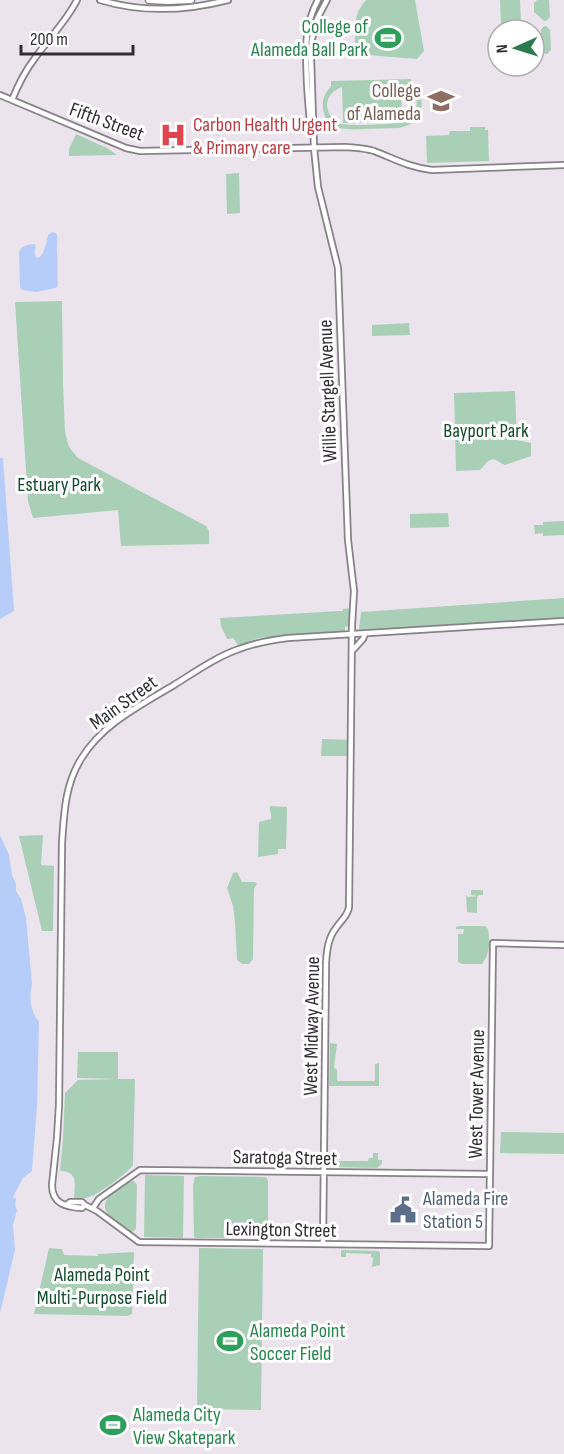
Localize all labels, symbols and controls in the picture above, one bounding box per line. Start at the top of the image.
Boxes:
place label: College of Alameda Ball Park [250,15,368,62]
scale bar [21,18,134,56]
north arrow [486,18,546,78]
sports icon: College of Alameda Ball Park [373,23,403,53]
text: 200 m [30,29,68,50]
text: N [493,44,512,53]
place label: College of Alameda [347,79,421,126]
school or university icon: College of Alameda [426,86,456,116]
street label: Fifth Street [66,97,147,146]
place label: Carbon Health Urgent & Primary care [193,113,337,160]
hospital icon: Carbon Health Urgent & Primary care [158,120,188,150]
street label: Willie Stargell Avenue [314,319,342,463]
park label: Bayport Park [443,419,529,443]
park label: Estuary Park [17,473,101,497]
street label: Main Street [85,670,162,735]
street label: West Midway Avenue [299,956,325,1096]
street label: West Tower Avenue [464,1029,490,1159]
street label: Saratoga Street [233,1145,337,1171]
place label: Alameda Fire Station 5 [422,1187,508,1234]
public building icon: Alameda Fire Station 5 [388,1195,418,1225]
street label: Lexington Street [225,1217,337,1243]
park label: Alameda Point Multi-Purpose Field [37,1263,167,1310]
place label: Alameda Point Soccer Field [249,1319,346,1366]
sports icon: Alameda Point Soccer Field [215,1326,245,1356]
place label: Alameda City View Skatepark [132,1403,236,1450]
sports icon: Alameda City View Skatepark [98,1410,128,1440]

